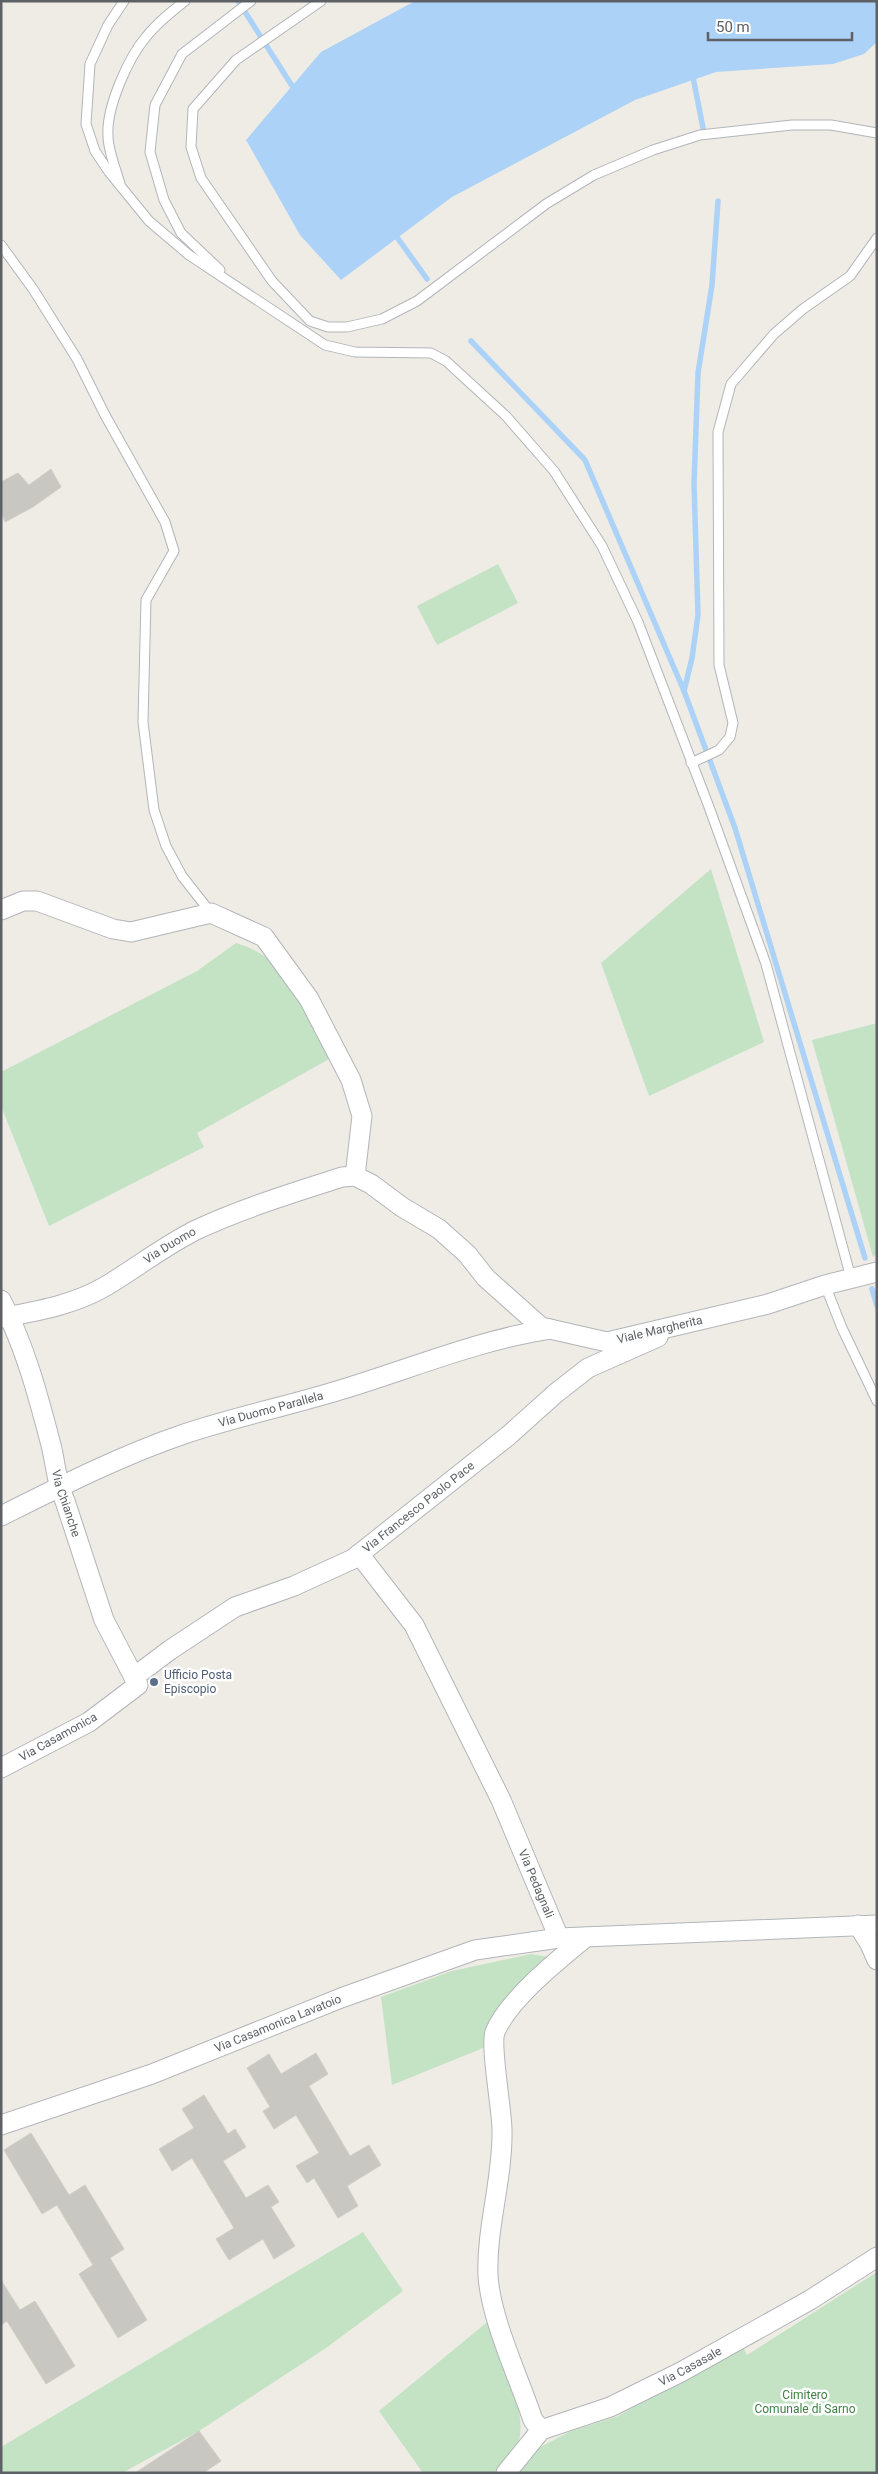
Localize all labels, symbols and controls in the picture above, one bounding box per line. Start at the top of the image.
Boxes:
scale bar [708,10,852,42]
text: 50 m [716,18,750,36]
street label: Via Duomo [141,1224,198,1267]
street label: Viale Margherita [615,1313,704,1346]
street label: Via Duomo Parallela [217,1388,325,1430]
street label: Via Francesco Paolo Pace [360,1458,477,1556]
street label: Via Chianche [49,1469,83,1539]
place label: Ufficio Posta Episcopio [164,1668,232,1696]
marker: Ufficio Posta Episcopio [148,1676,160,1688]
street label: Via Casamonica [17,1710,99,1764]
street label: Via Pedagnali [516,1847,557,1920]
street label: Via Casamonica Lavatoio [212,1992,343,2055]
street label: Via Casasale [656,2344,724,2389]
park label: Cimitero Comunale di Sarno [754,2388,856,2416]

